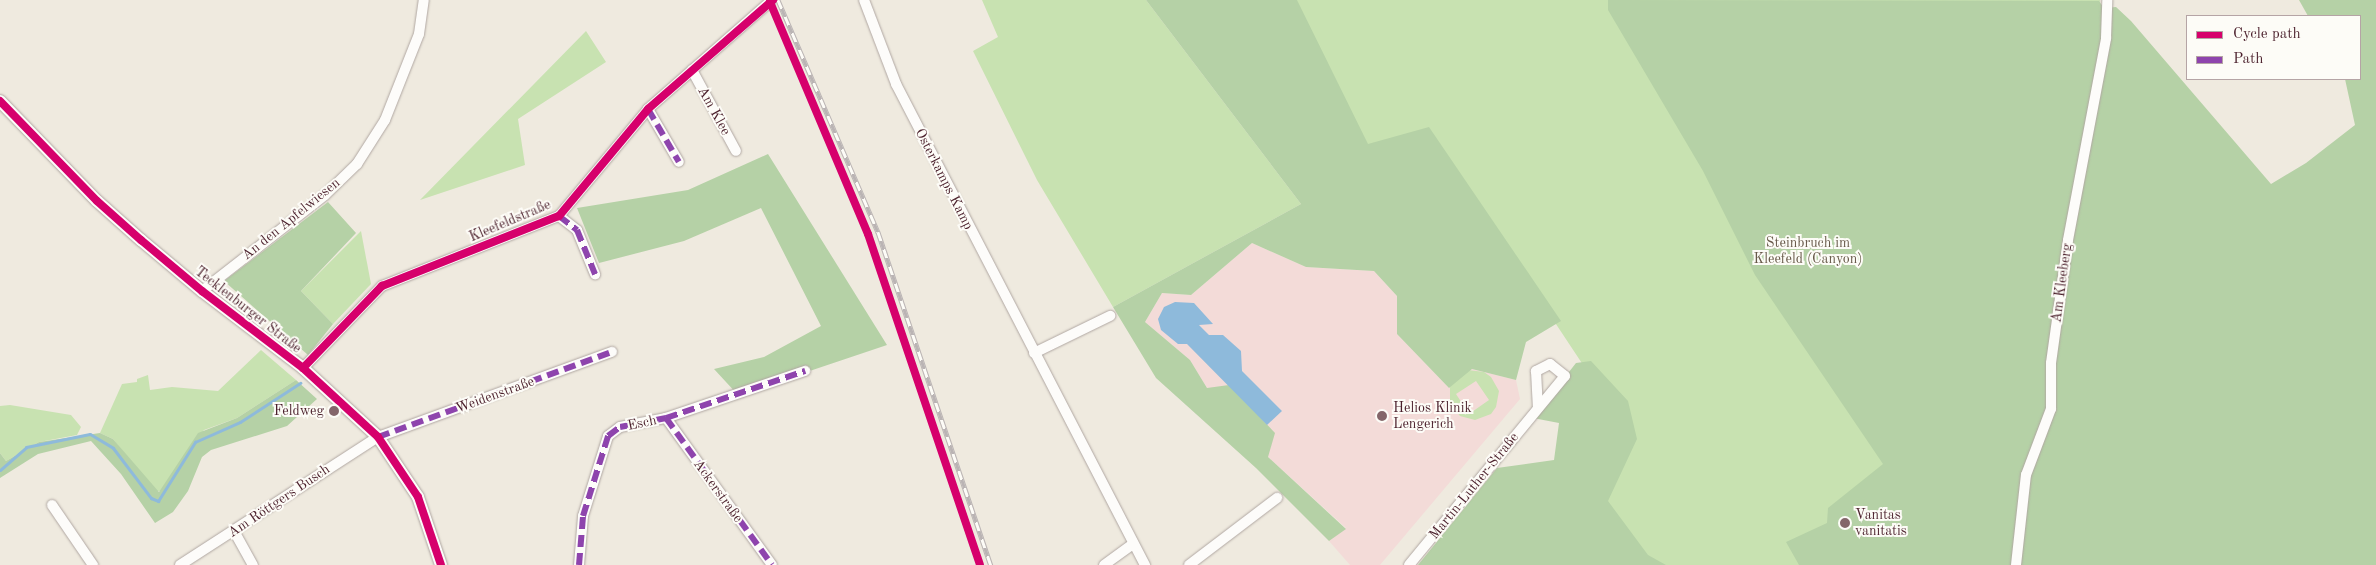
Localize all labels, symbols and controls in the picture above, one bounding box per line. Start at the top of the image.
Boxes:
legend [2186,15,2361,80]
text: Cycle path [2233,27,2301,42]
text: Path [2233,52,2263,67]
street label: Am Klee [694,84,734,138]
street label: Osterkamps Kamp [911,126,977,232]
street label: An den Apfelwiesen [239,174,343,264]
street label: Kleefeldstraße [467,196,553,246]
park label: Steinbruch im Kleefeld (Canyon) [1754,235,1862,268]
street label: Am Kleeberg [2048,242,2076,324]
street label: Tecklenburger Straße [191,263,305,357]
street label: Weidenstraße [453,373,537,417]
place label: Helios Klinik Lengerich [1393,400,1472,432]
place label: Feldweg [274,403,324,419]
marker: Feldweg [328,405,340,417]
marker: Helios Klinik Lengerich [1375,409,1389,423]
street label: Esch [626,412,658,434]
street label: Martin-Luther-Straße [1426,429,1522,543]
street label: Ackerstraße [690,456,746,526]
street label: Am Röttgers Busch [225,461,333,541]
place label: Vanitas vanitatis [1855,507,1907,540]
marker: Vanitas vanitatis [1839,517,1851,529]

